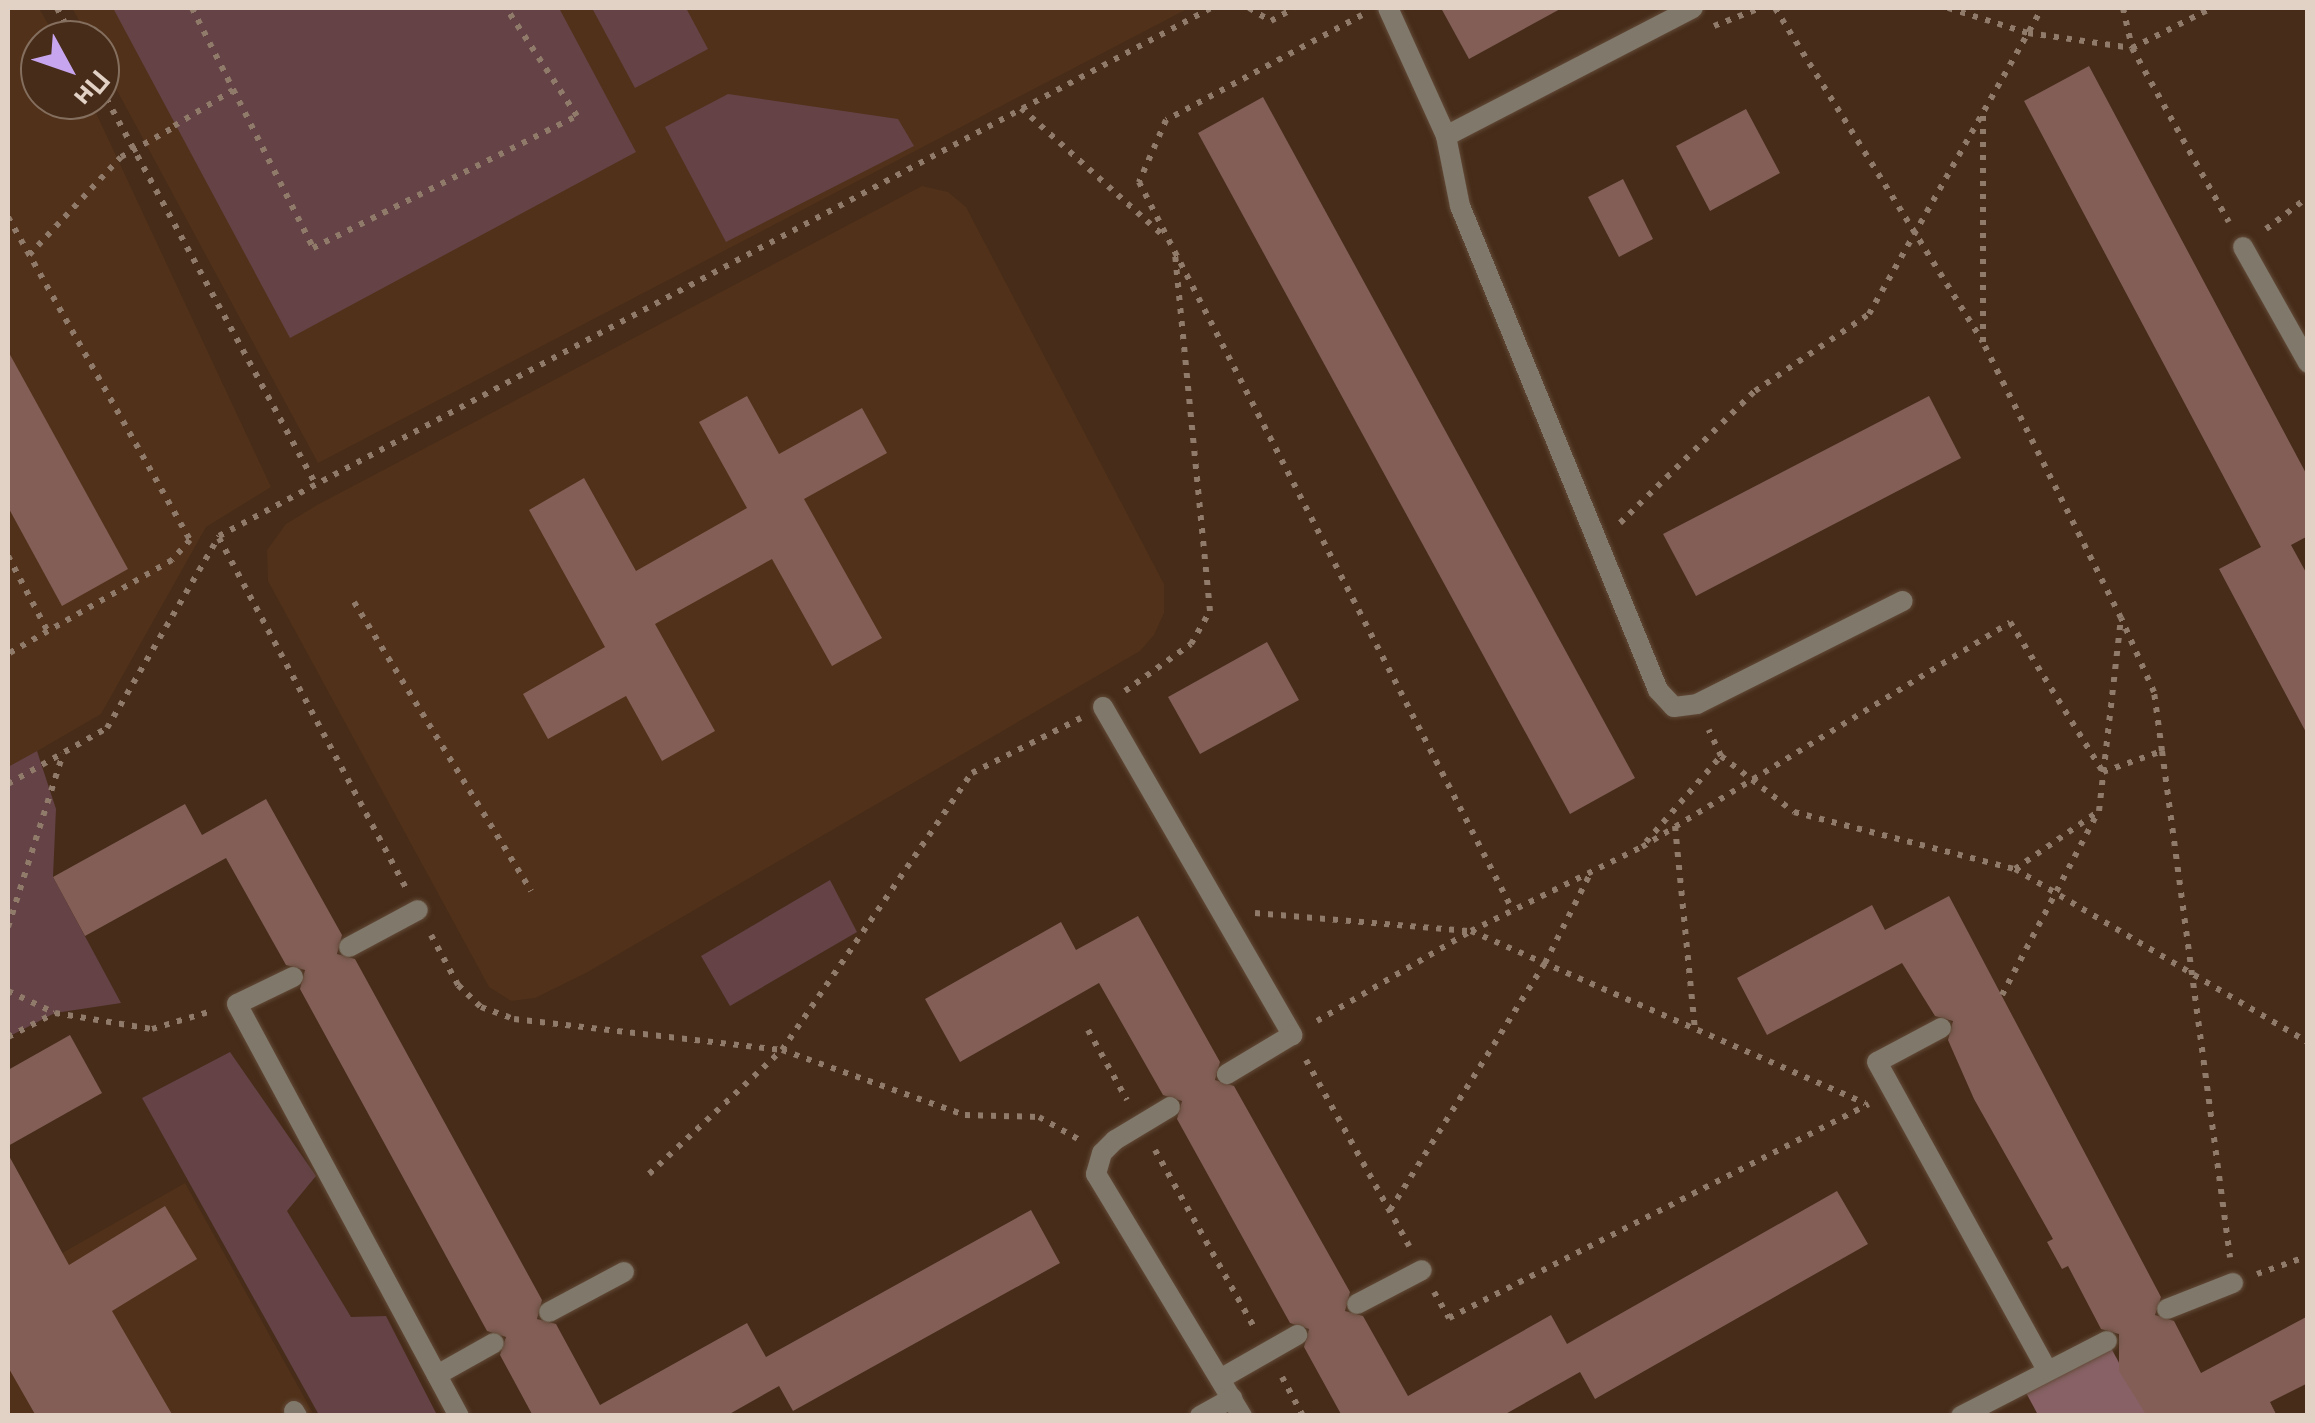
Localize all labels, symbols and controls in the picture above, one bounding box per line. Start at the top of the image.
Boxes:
north arrow [20,20,120,120]
text: Пн [67,63,116,113]

